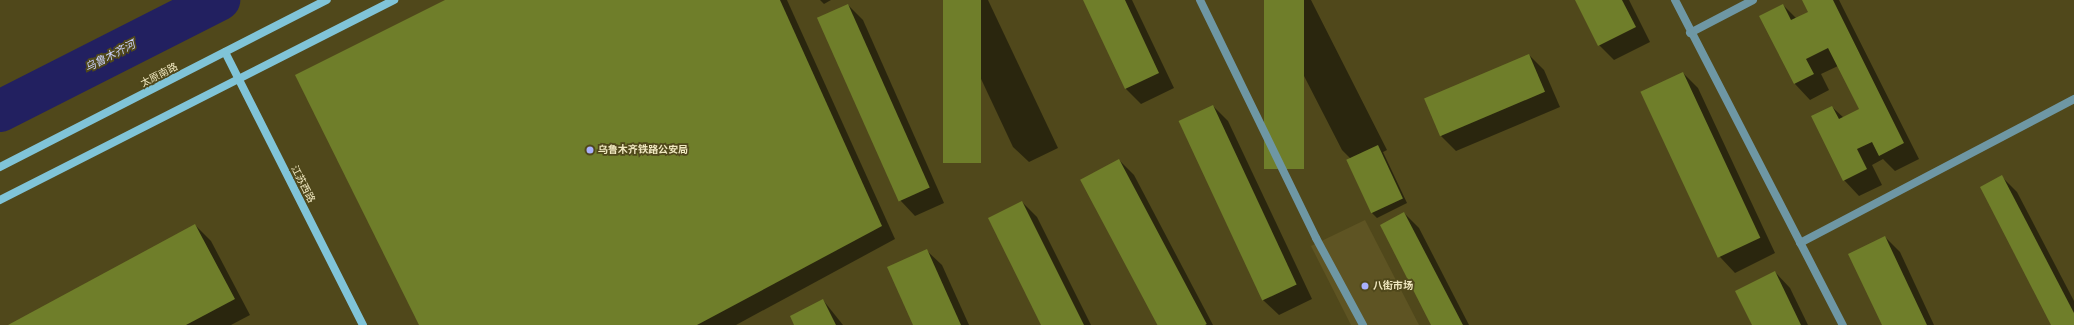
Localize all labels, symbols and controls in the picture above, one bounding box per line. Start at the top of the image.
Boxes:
water label: 乌鲁木齐河 [83,38,137,74]
street label: 太原南路 [138,61,180,89]
place label: 乌鲁木齐铁路公安局 [598,144,688,156]
marker: 乌鲁木齐铁路公安局 [585,145,595,155]
street label: 江苏西路 [289,163,317,205]
place label: 八街市场 [1373,280,1413,292]
marker: 八街市场 [1360,281,1370,291]

